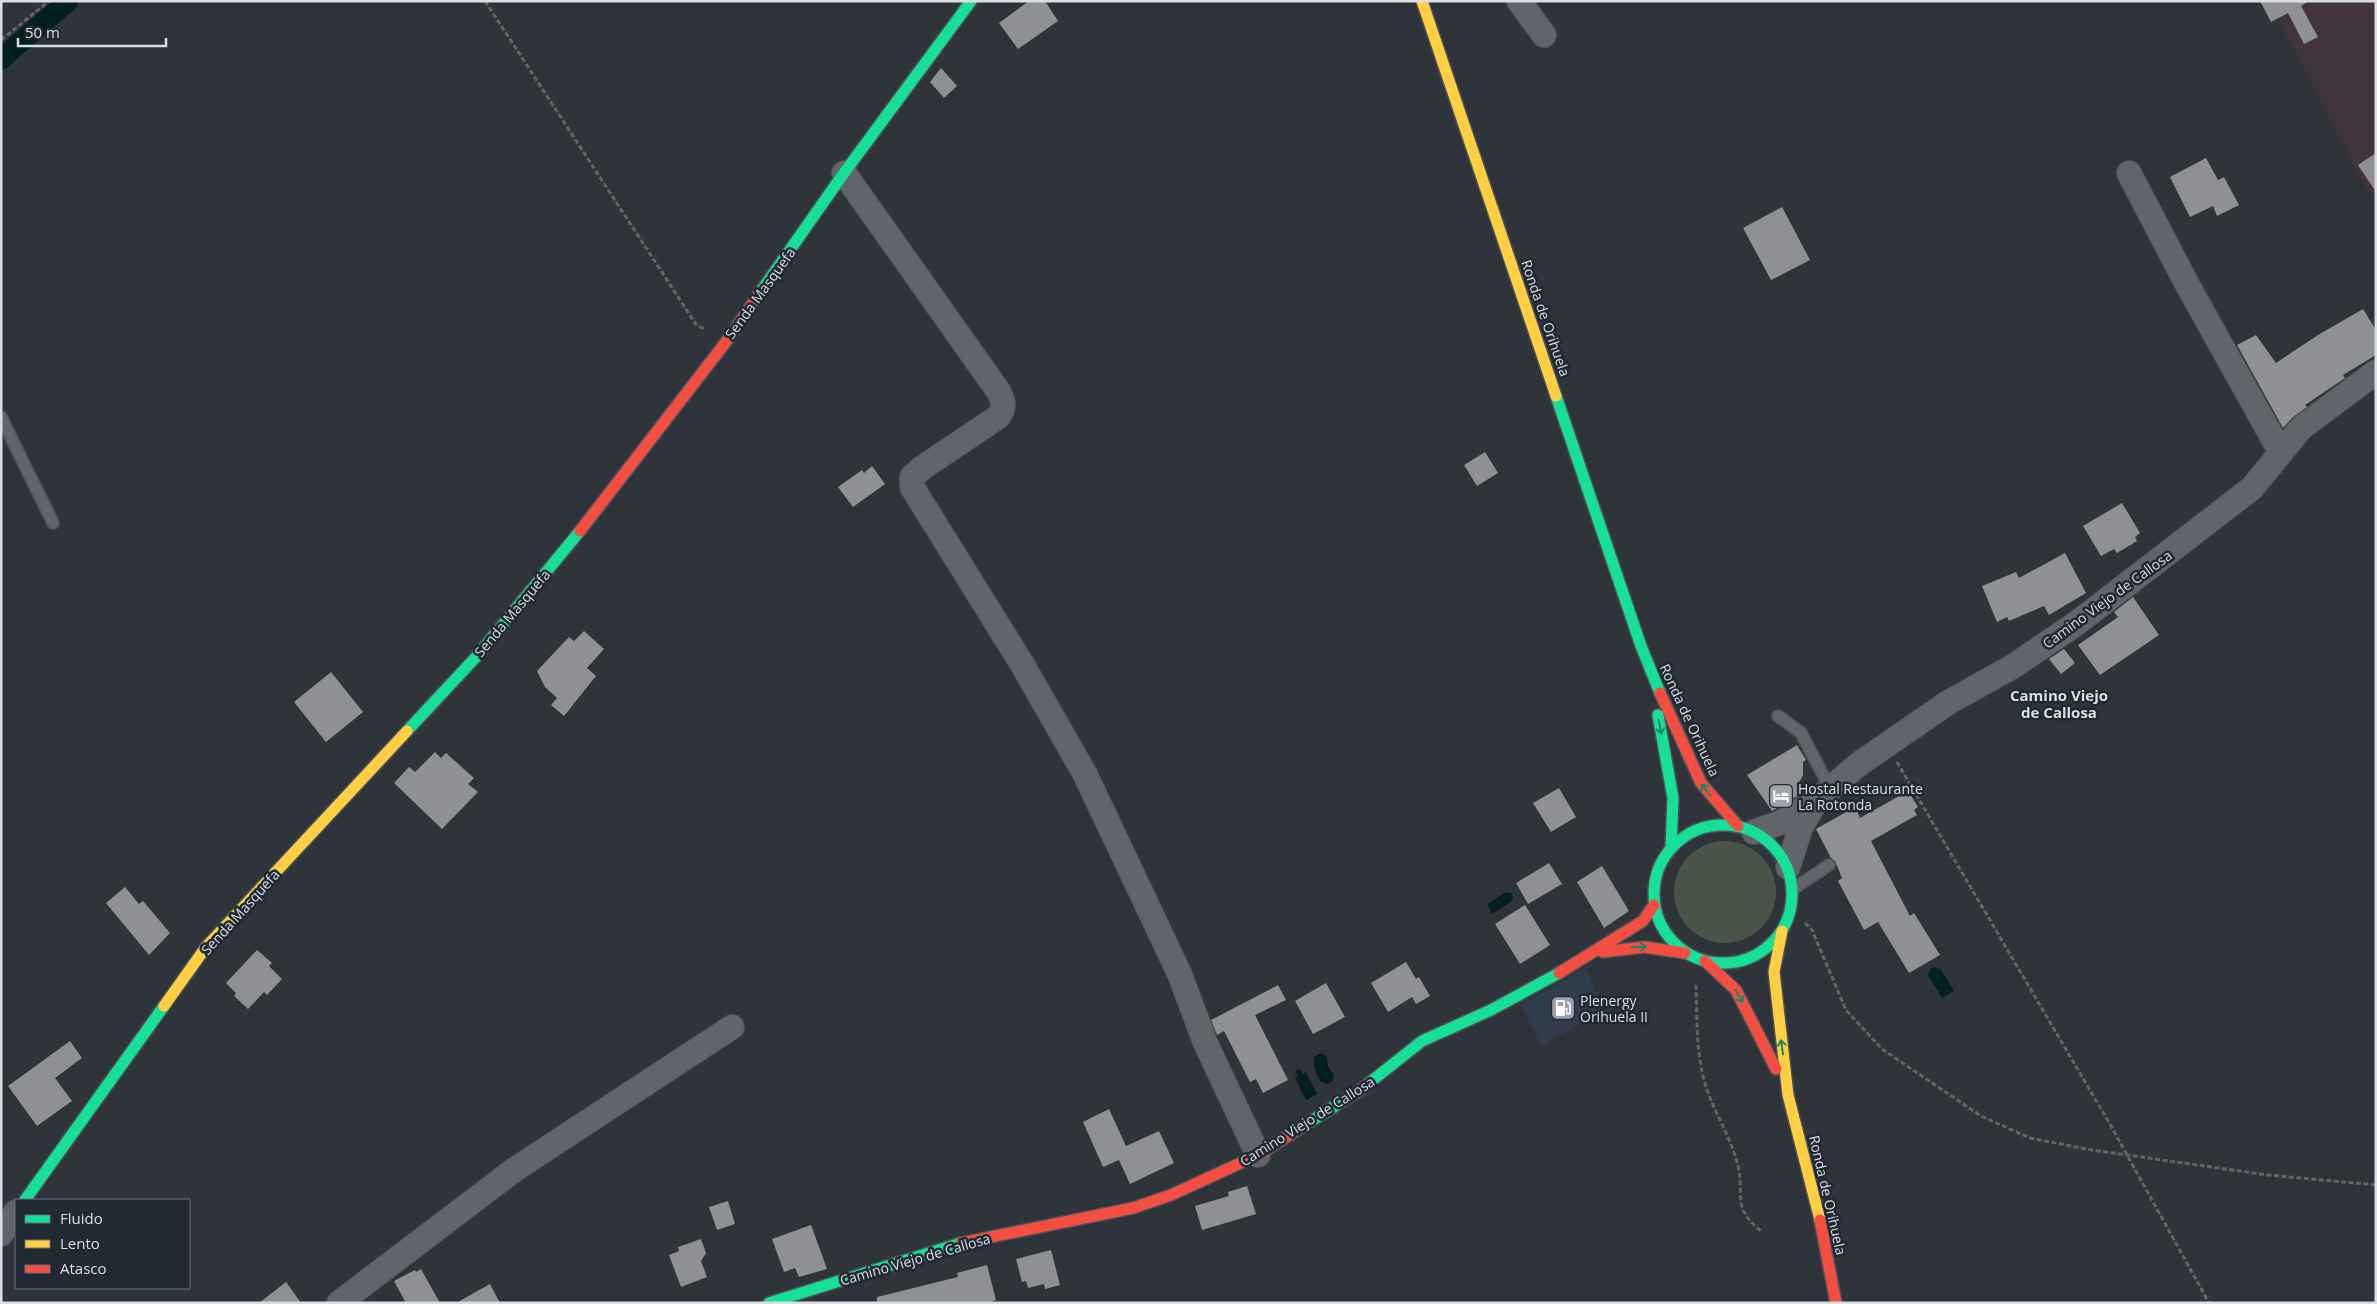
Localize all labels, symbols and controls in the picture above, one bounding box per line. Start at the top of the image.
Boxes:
scale bar [18,15,165,47]
text: 50 m [25,22,60,42]
street label: Senda Masquefa [720,243,800,343]
street label: Ronda de Orihuela [1517,257,1575,379]
street label: Camino Viejo de Callosa [2038,546,2176,652]
street label: Senda Masquefa [470,565,554,661]
street label: Ronda de Orihuela [1656,661,1724,779]
district label: Camino Viejo de Callosa [2010,685,2108,722]
one-way arrow [1656,719,1665,735]
place label: Hostal Restaurante La Rotonda [1798,779,1923,814]
one-way arrow [1701,783,1711,797]
hotel icon: Hostal Restaurante La Rotonda [1768,783,1794,809]
street label: Senda Masquefa [197,865,283,959]
one-way arrow [1630,942,1646,951]
one-way arrow [1734,988,1744,1002]
place label: Plenergy Orihuela II [1580,991,1648,1026]
fuel station icon: Plenergy Orihuela II [1550,995,1576,1021]
one-way arrow [1777,1039,1787,1055]
street label: Camino Viejo de Callosa [1236,1072,1378,1170]
street label: Ronda de Orihuela [1805,1133,1851,1257]
legend [15,1199,190,1289]
text: Fluido [60,1208,103,1228]
street label: Camino Viejo de Callosa [838,1228,992,1290]
text: Lento [60,1233,100,1253]
text: Atasco [60,1258,107,1278]

